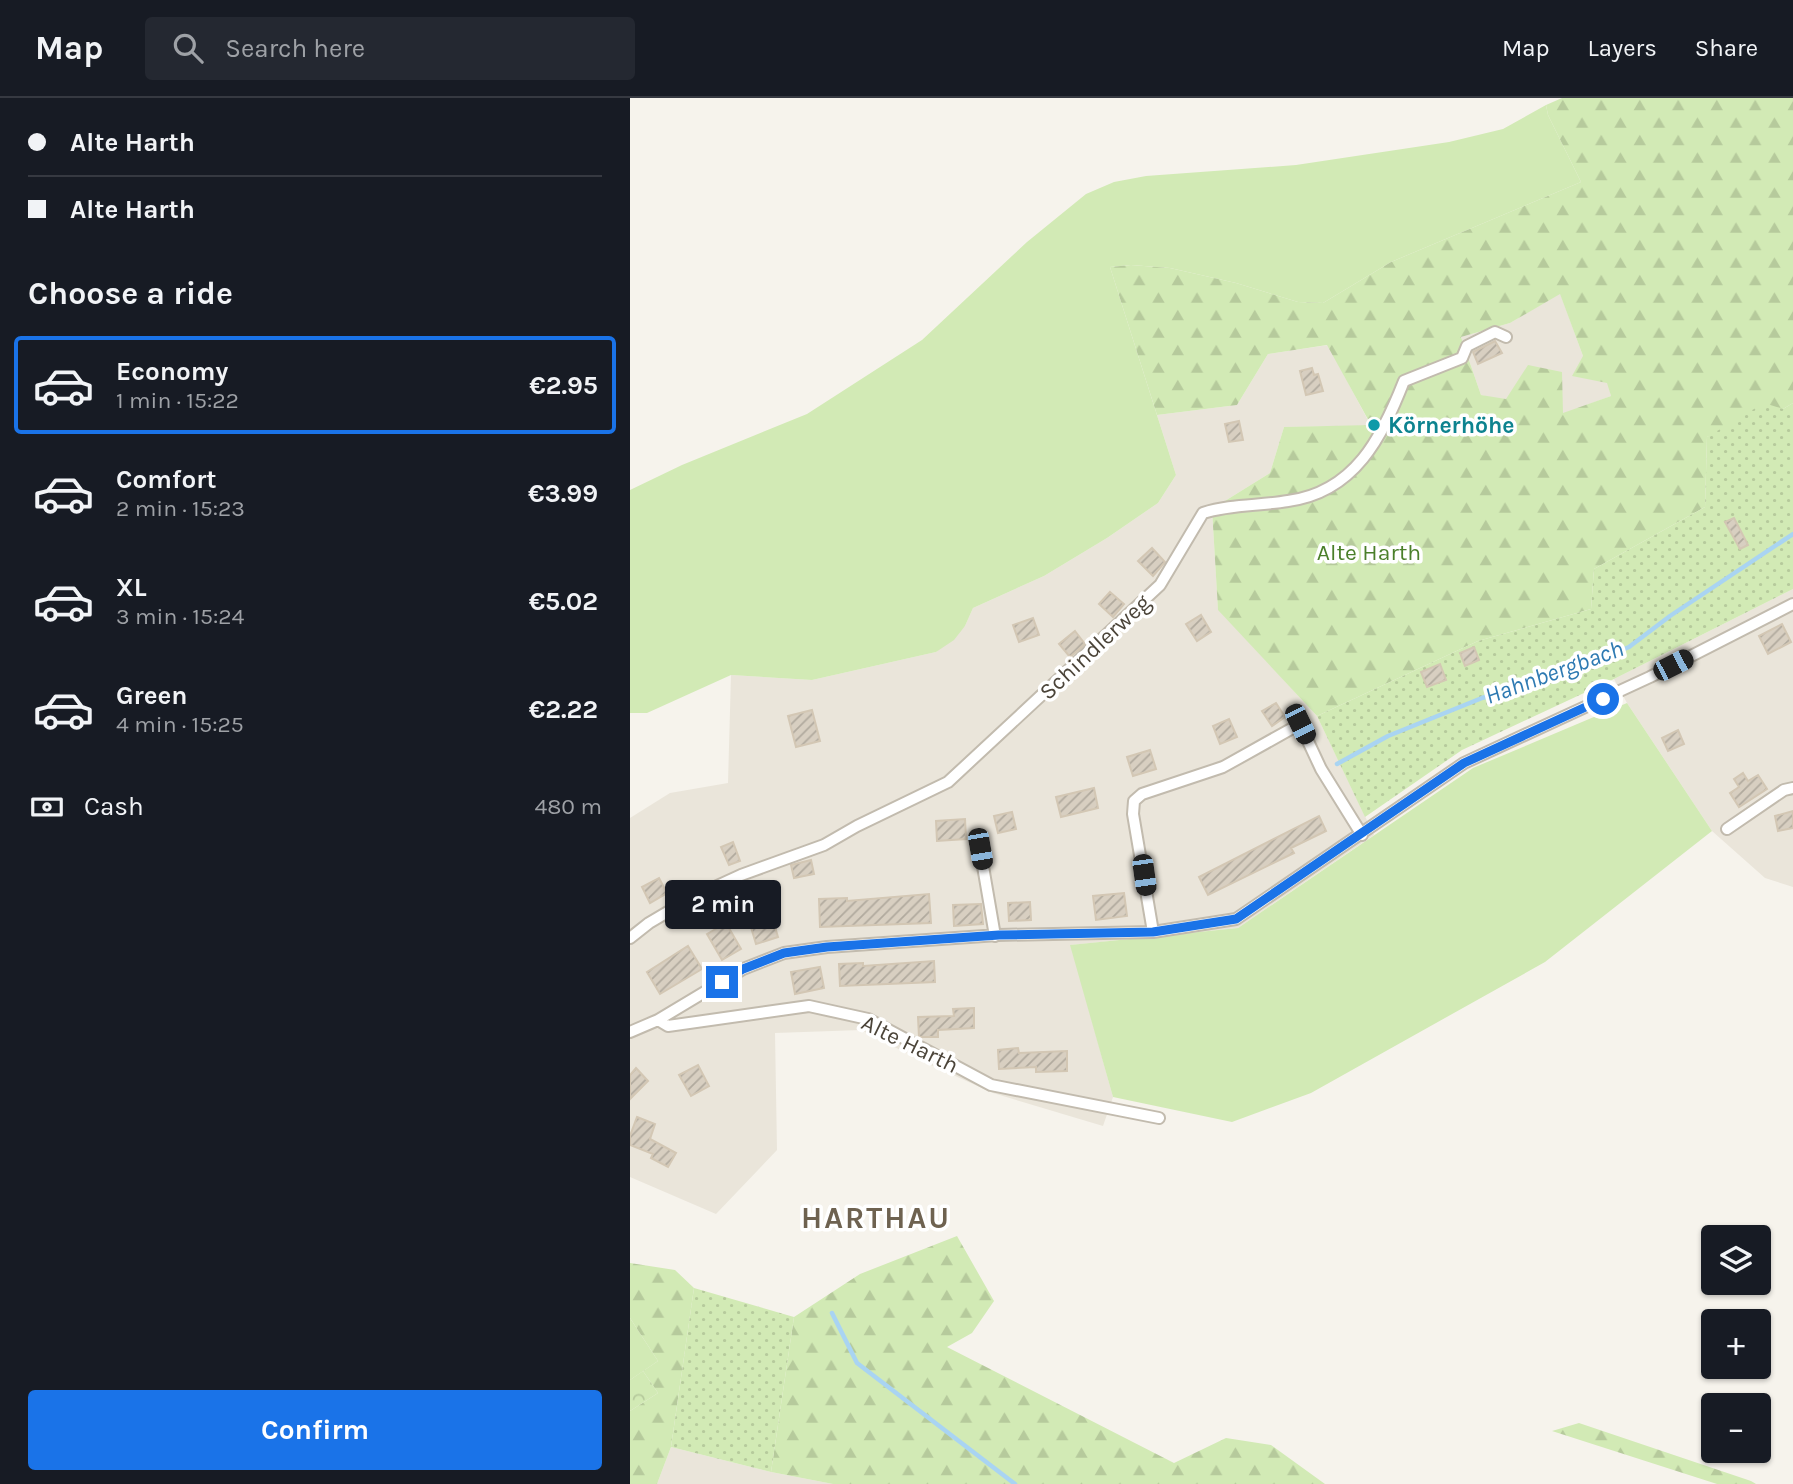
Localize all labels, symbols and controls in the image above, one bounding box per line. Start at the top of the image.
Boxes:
search box [145,17,635,80]
text: Map [35,29,103,67]
icon: search [169,29,207,67]
text: Search here [225,33,365,64]
text: Map [1502,34,1550,62]
text: Layers [1588,34,1657,62]
text: Share [1695,34,1758,62]
text: Alte Harth [70,127,195,158]
text: Alte Harth [70,194,195,225]
text: Choose a ride [28,275,233,312]
icon: car [32,354,95,417]
text: Economy [116,356,228,387]
text: €2.95 [529,370,598,401]
text: 1 min · 15:22 [116,387,239,414]
place label: Körnerhöhe [1388,412,1515,439]
marker: Körnerhöhe [1366,417,1382,433]
icon: car [32,462,95,525]
text: Comfort [116,464,217,495]
text: €3.99 [528,478,598,509]
text: 2 min · 15:23 [116,495,245,522]
park label: Alte Harth [1317,539,1421,566]
icon: car [32,570,95,633]
text: XL [116,572,147,603]
text: €5.02 [529,586,598,617]
street label: Schindlerweg [1034,589,1156,705]
text: 3 min · 15:24 [116,603,244,630]
water label: Hahnbergbach [1481,634,1627,710]
car [1650,646,1697,684]
icon: car [32,678,95,741]
text: Green [116,680,188,711]
route start [1587,683,1619,715]
text: €2.22 [529,694,598,725]
car [1282,701,1319,747]
text: 4 min · 15:25 [116,711,244,738]
icon: cash [28,788,66,826]
text: Cash [84,791,144,822]
text: 480 m [534,793,602,820]
car [967,826,994,872]
car [1131,853,1158,897]
callout: 2 min [664,880,780,930]
text: 2 min [691,891,755,918]
route end [706,966,738,998]
street label: Alte Harth [857,1009,963,1079]
district label: HARTHAU [801,1200,951,1236]
map controls [1701,1225,1771,1463]
button: layers [1701,1225,1771,1295]
button: + [1701,1309,1771,1379]
button: Confirm [28,1390,602,1470]
button: − [1701,1393,1771,1463]

